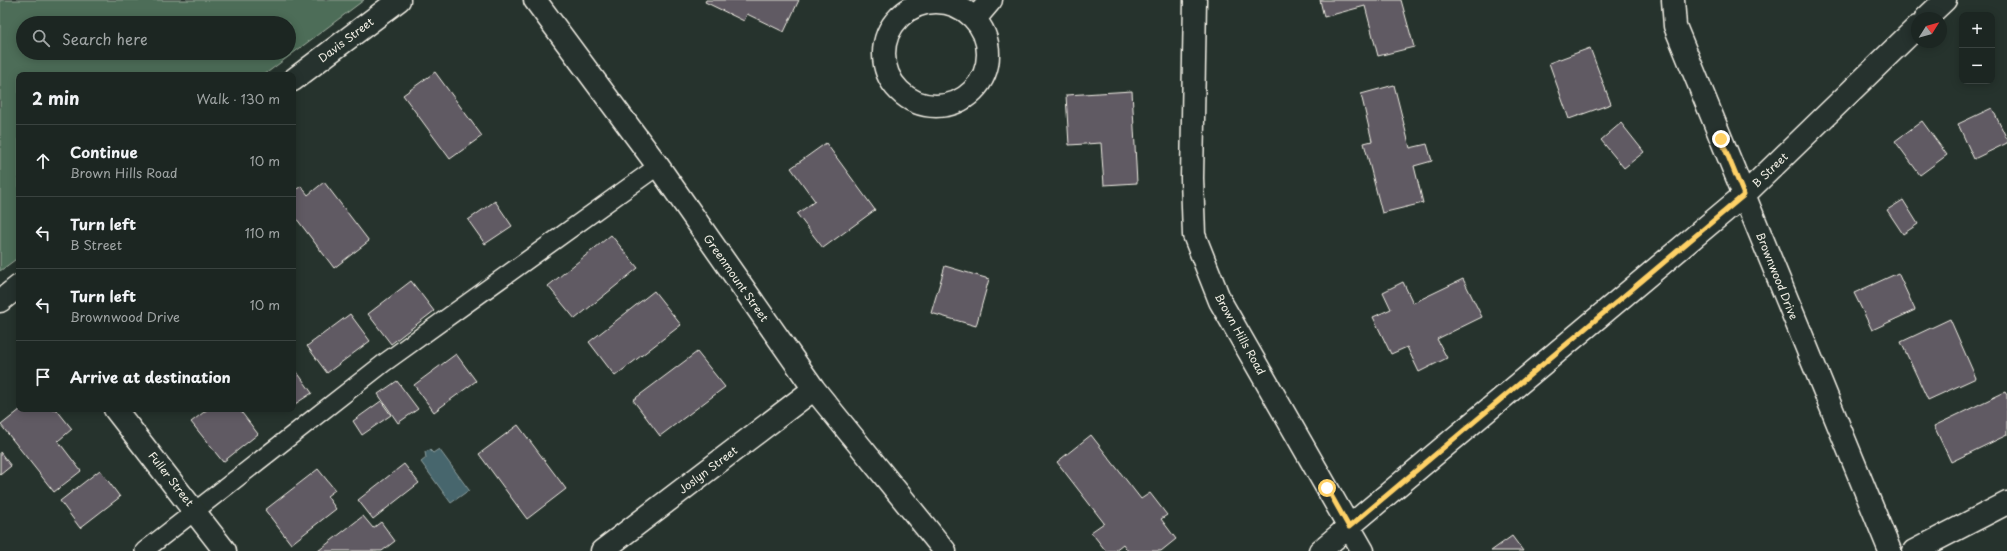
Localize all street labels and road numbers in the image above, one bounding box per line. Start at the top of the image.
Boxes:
street label: Davis Street [314,13,377,66]
street label: B Street [1748,148,1792,191]
street label: Brownwood Drive [1752,229,1803,322]
street label: Greenmount Street [700,230,773,325]
street label: Brown Hills Road [1211,290,1270,378]
street label: Joslyn Street [675,441,741,497]
street label: Fuller Street [145,448,198,510]

